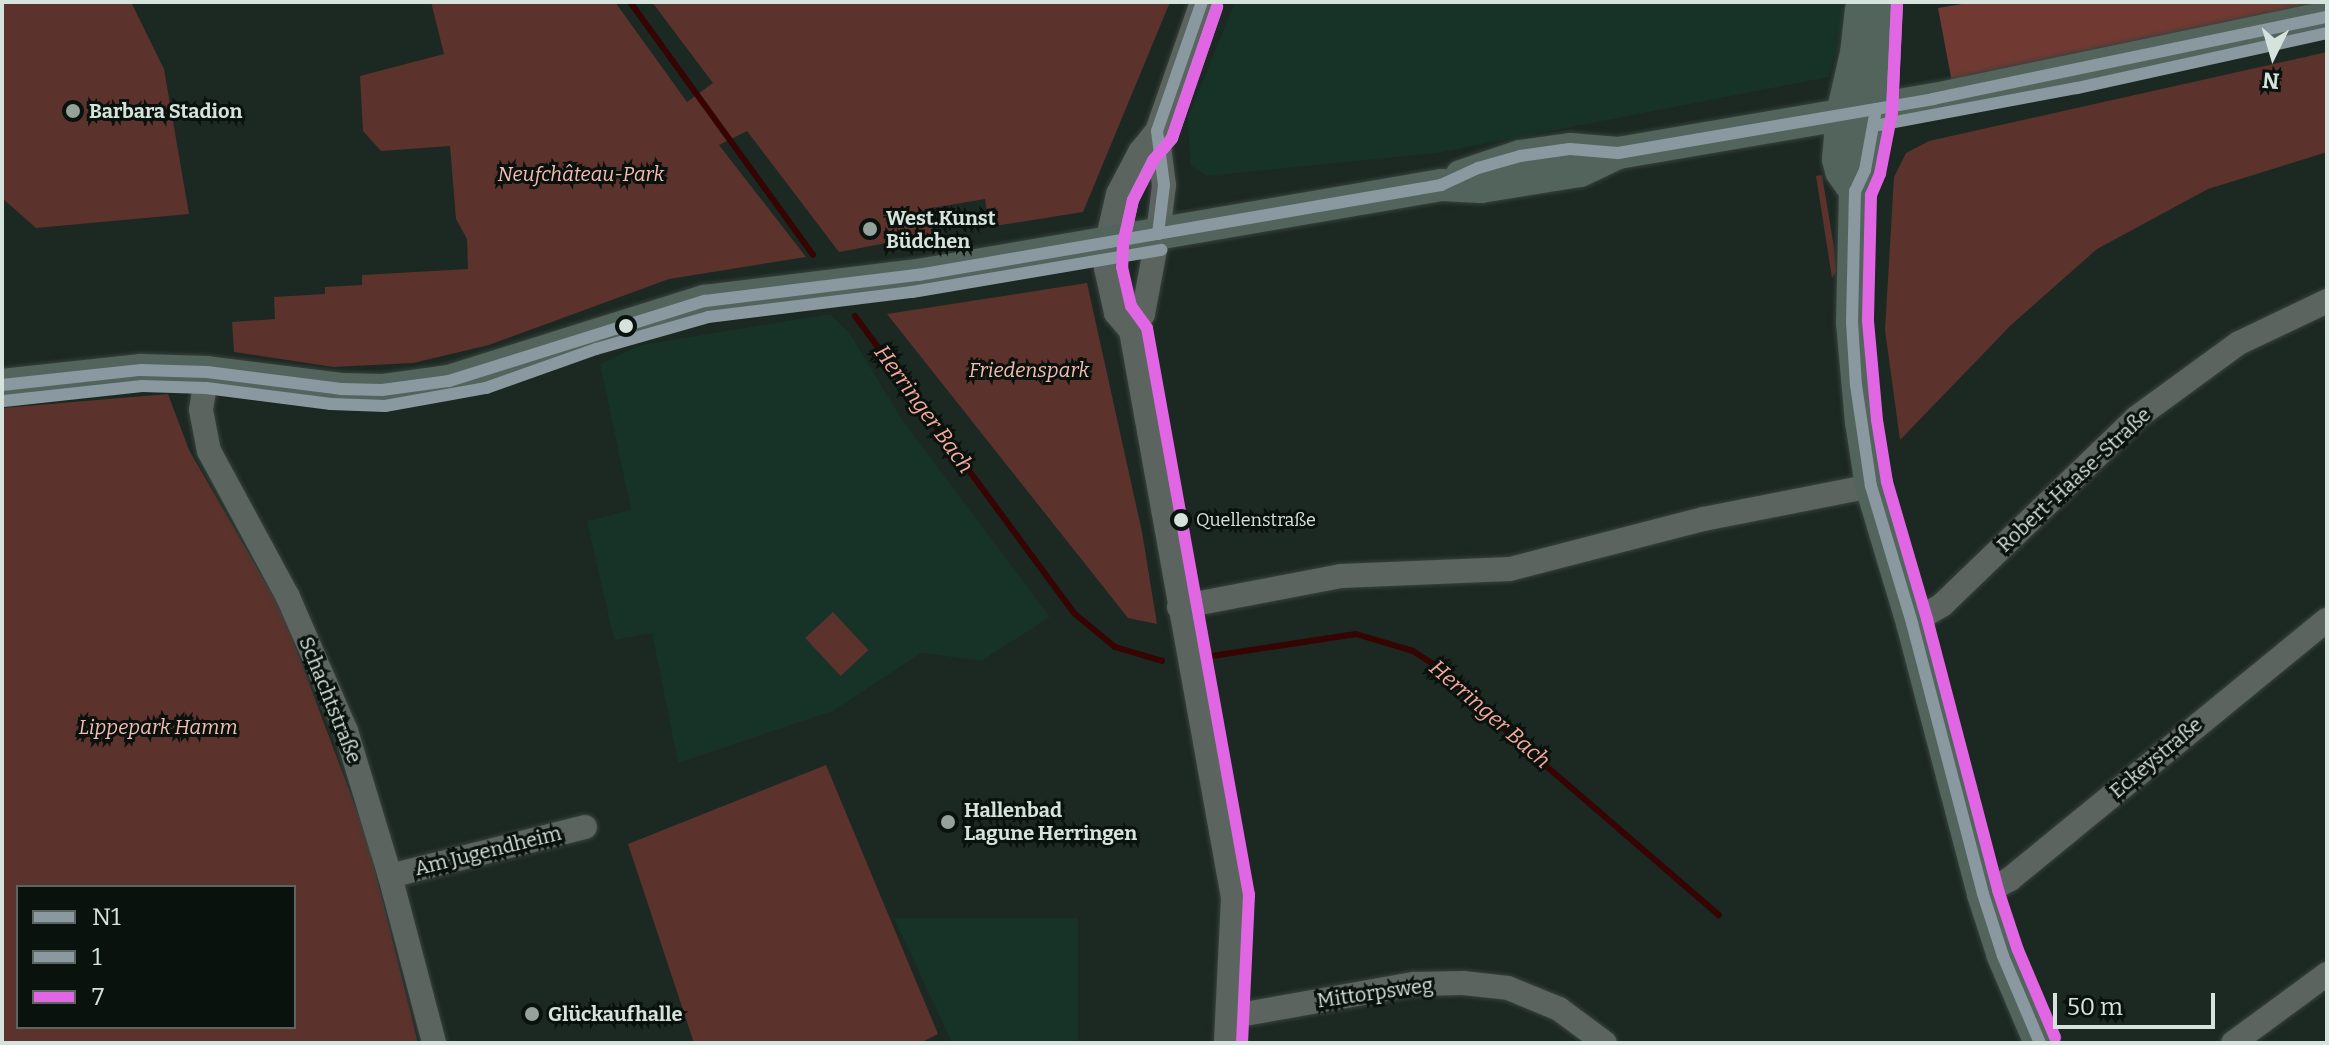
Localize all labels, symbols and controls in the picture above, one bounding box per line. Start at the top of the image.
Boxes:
north arrow [2233,16,2313,96]
text: N [2261,66,2281,95]
place label: Barbara Stadion [89,99,242,123]
marker: Barbara Stadion [64,102,82,120]
park label: Neufchâteau-Park [498,162,664,186]
place label: West.Kunst Büdchen [886,206,996,253]
marker: West.Kunst Büdchen [861,220,879,238]
unlabelled marker [618,318,634,334]
water label: Herringer Bach [869,340,979,478]
park label: Friedenspark [969,358,1089,382]
street label: Robert-Haase-Straße [1992,403,2156,557]
place label: Quellenstraße [1196,509,1316,531]
marker: Quellenstraße [1173,512,1189,528]
street label: Schachtstraße [294,633,366,767]
water label: Herringer Bach [1424,654,1556,774]
street label: Eckeystraße [2105,712,2207,804]
park label: Lippepark Hamm [78,715,238,739]
place label: Hallenbad Lagune Herringen [964,798,1137,845]
marker: Hallenbad Lagune Herringen [939,813,957,831]
street label: Am Jugendheim [412,821,564,881]
legend [16,885,296,1029]
text: N1 [92,903,121,931]
text: 1 [92,943,102,971]
street label: Mittorpsweg [1315,973,1435,1013]
scale bar [2057,977,2219,1027]
text: 7 [92,983,104,1011]
text: 50 m [2067,993,2123,1021]
place label: Glückaufhalle [548,1002,682,1026]
marker: Glückaufhalle [523,1005,541,1023]

